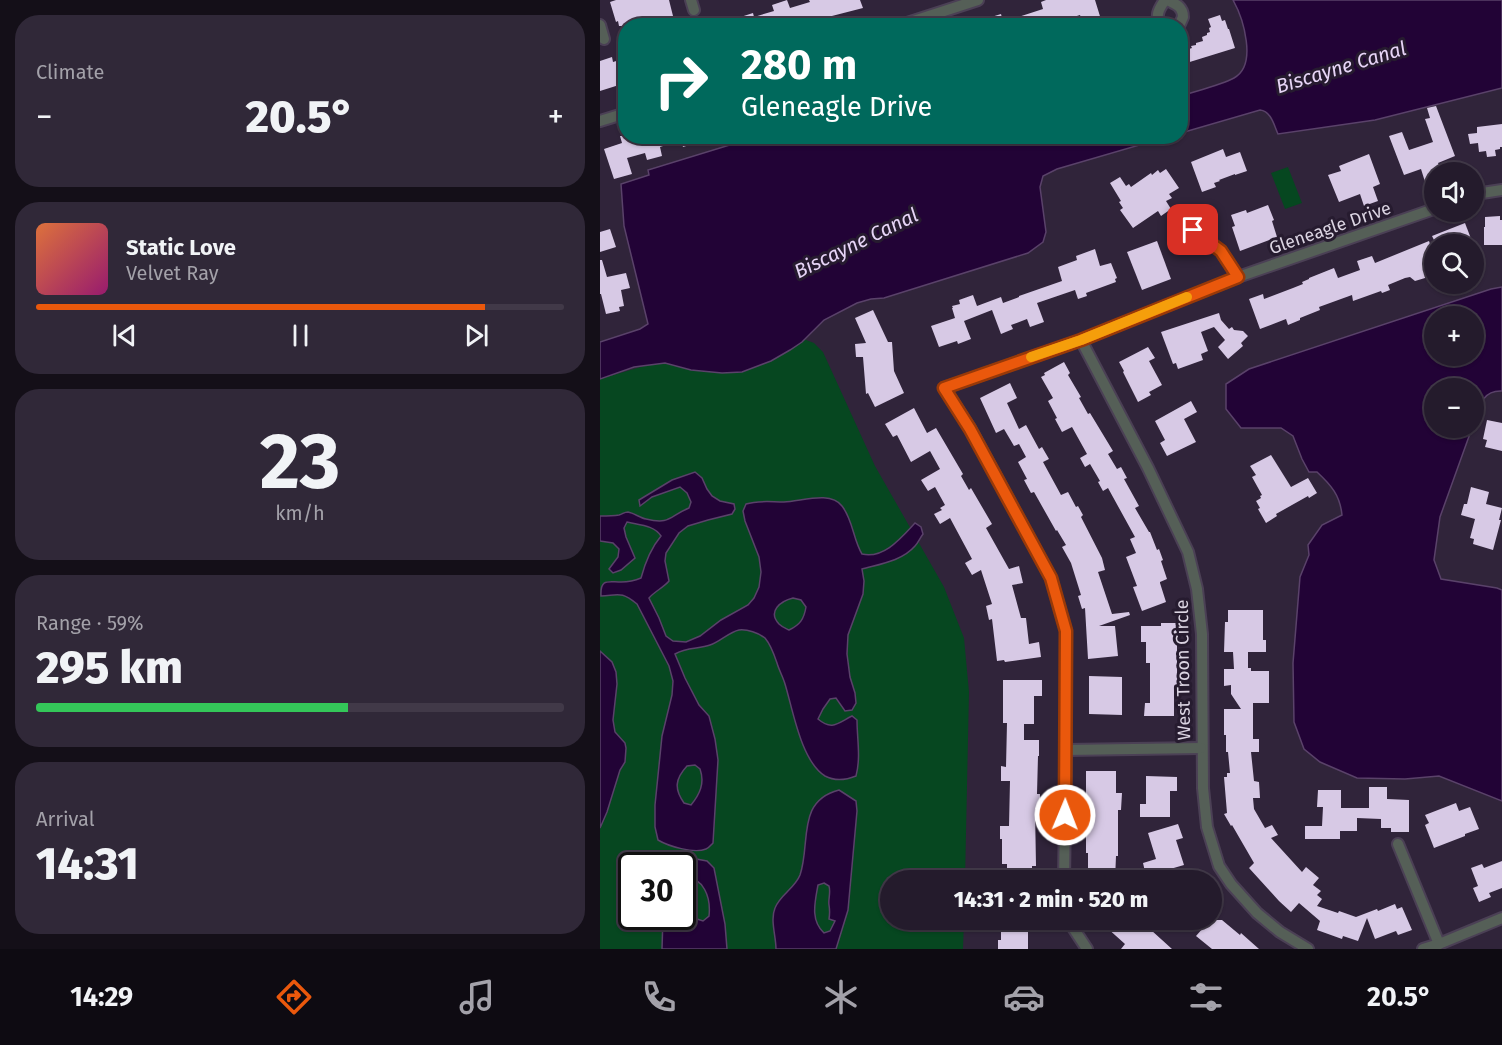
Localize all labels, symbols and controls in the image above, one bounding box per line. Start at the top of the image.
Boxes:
water label: Biscayne Canal [1273,36,1409,98]
text: 280 m [741,40,857,90]
icon: right [642,42,720,120]
text: Climate [36,60,104,84]
text: 20.5° [245,90,355,144]
text: Gleneagle Drive [741,91,932,123]
text: − [36,97,53,137]
text: + [548,97,564,137]
map controls [1424,162,1484,438]
button: sound [1424,162,1484,222]
street label: Gleneagle Drive [1266,197,1394,259]
water label: Biscayne Canal [790,203,922,283]
pin [1167,204,1218,255]
icon: arrive [1176,213,1209,246]
text: Static Love [126,234,236,261]
button: search [1424,234,1484,294]
text: Velvet Ray [126,261,219,285]
button: + [1424,306,1484,366]
icon: previous [108,319,141,352]
icon: pause [284,319,317,352]
icon: next [460,319,493,352]
button: − [1424,378,1484,438]
text: 23 [260,415,340,509]
text: km/h [275,501,325,525]
street label: West Troon Circle [1171,599,1195,741]
text: Range · 59% [36,611,144,635]
text: 295 km [36,641,183,695]
position arrow [1033,783,1097,847]
text: Arrival [36,807,95,831]
text: 14:31 [36,837,139,891]
speed limit sign: 30 [618,852,696,930]
text: 14:31 · 2 min · 520 m [954,886,1148,913]
icon: directions [273,976,315,1018]
icon: music [456,976,498,1018]
icon: phone [638,976,680,1018]
icon: climate [820,976,862,1018]
icon: car [1003,976,1045,1018]
icon: filters [1185,976,1227,1018]
text: 14:29 [70,981,133,1013]
text: 20.5° [1367,981,1432,1013]

